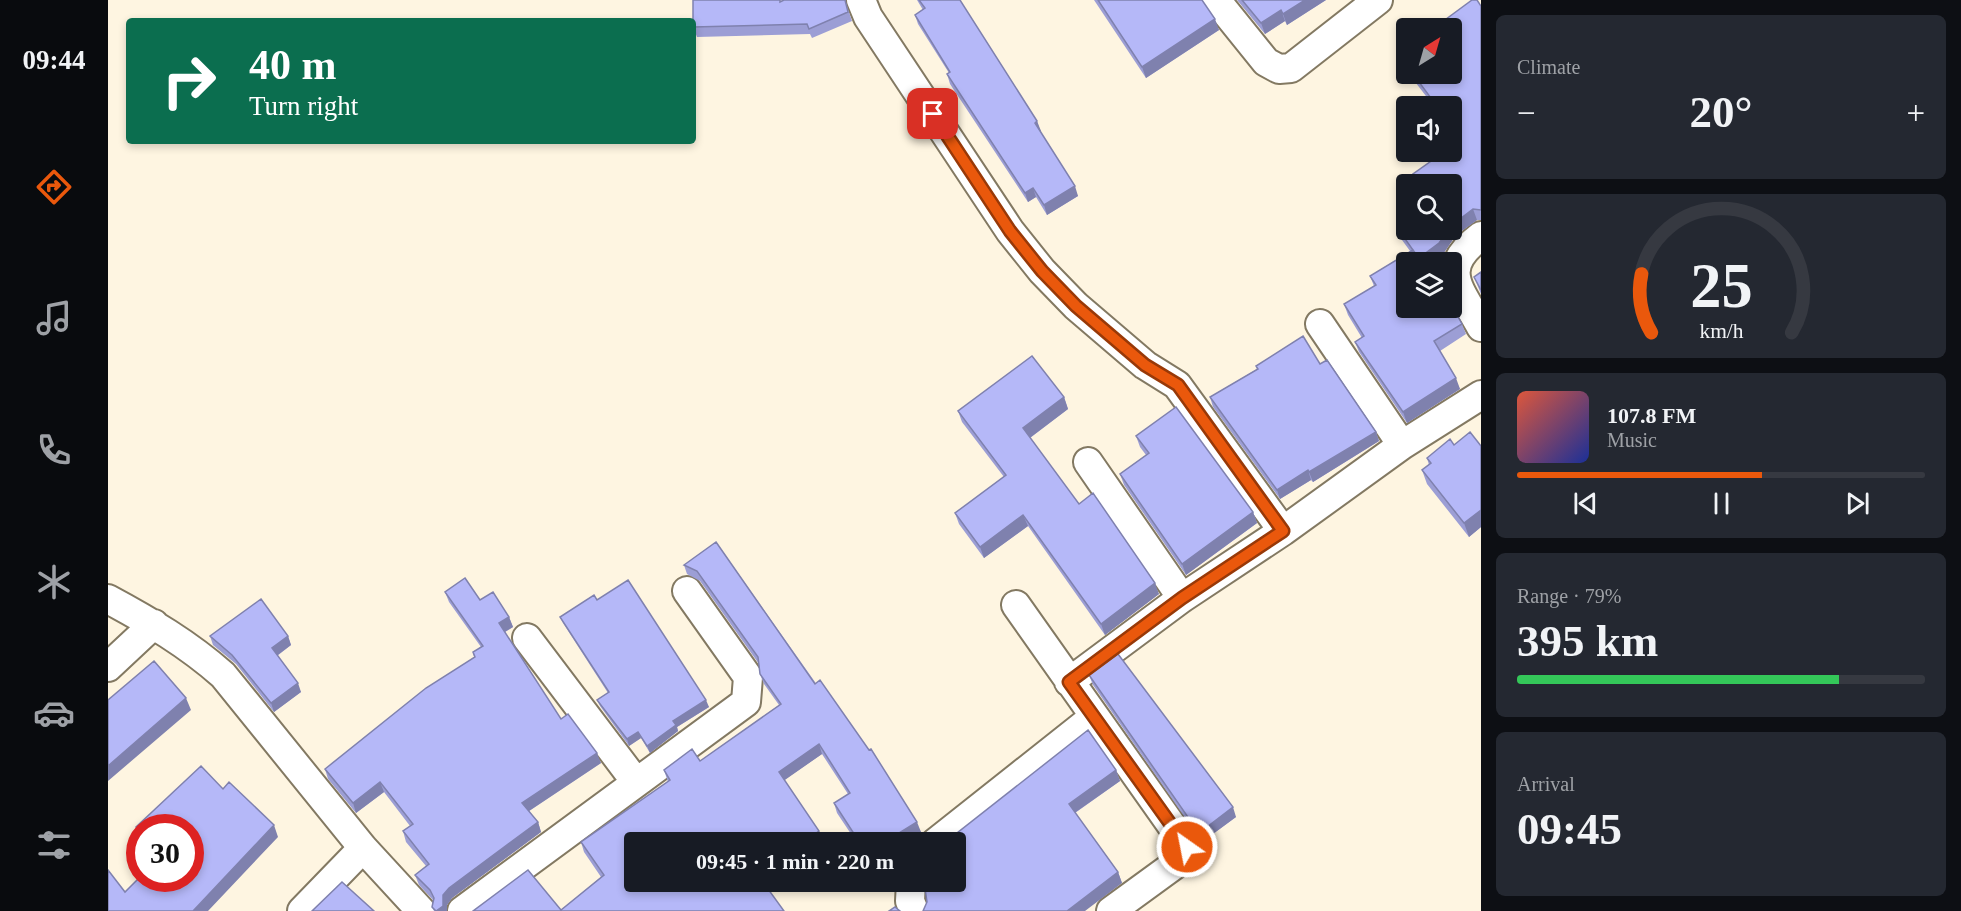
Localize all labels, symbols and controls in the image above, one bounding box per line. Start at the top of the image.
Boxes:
north arrow [1396,18,1462,84]
map controls [1396,18,1462,318]
icon: right [150,42,228,120]
text: 40 m [249,42,337,88]
text: 09:44 [23,45,86,75]
text: Climate [1517,56,1580,78]
text: 20° [1690,87,1753,137]
pin [907,88,958,139]
text: Turn right [249,91,358,121]
text: − [1517,95,1536,131]
text: + [1906,95,1925,131]
button: sound [1396,96,1462,162]
icon: arrive [916,97,949,130]
icon: directions [33,166,75,208]
button: search [1396,174,1462,240]
text: 25 [1690,251,1752,320]
button: layers [1396,252,1462,318]
icon: music [33,297,75,339]
text: km/h [1699,320,1743,344]
text: 107.8 FM [1607,403,1696,428]
icon: phone [33,429,75,471]
text: Music [1607,429,1657,451]
icon: previous [1569,487,1602,520]
icon: pause [1705,487,1738,520]
icon: next [1841,487,1874,520]
icon: climate [33,561,75,603]
text: Range · 79% [1517,585,1621,607]
text: 395 km [1517,616,1658,666]
icon: car [33,692,75,734]
text: Arrival [1517,773,1575,795]
text: 09:45 [1517,804,1622,854]
speed limit sign: 30 [126,814,204,892]
position arrow [1155,815,1219,879]
icon: filters [33,824,75,866]
text: 09:45 · 1 min · 220 m [696,849,894,874]

